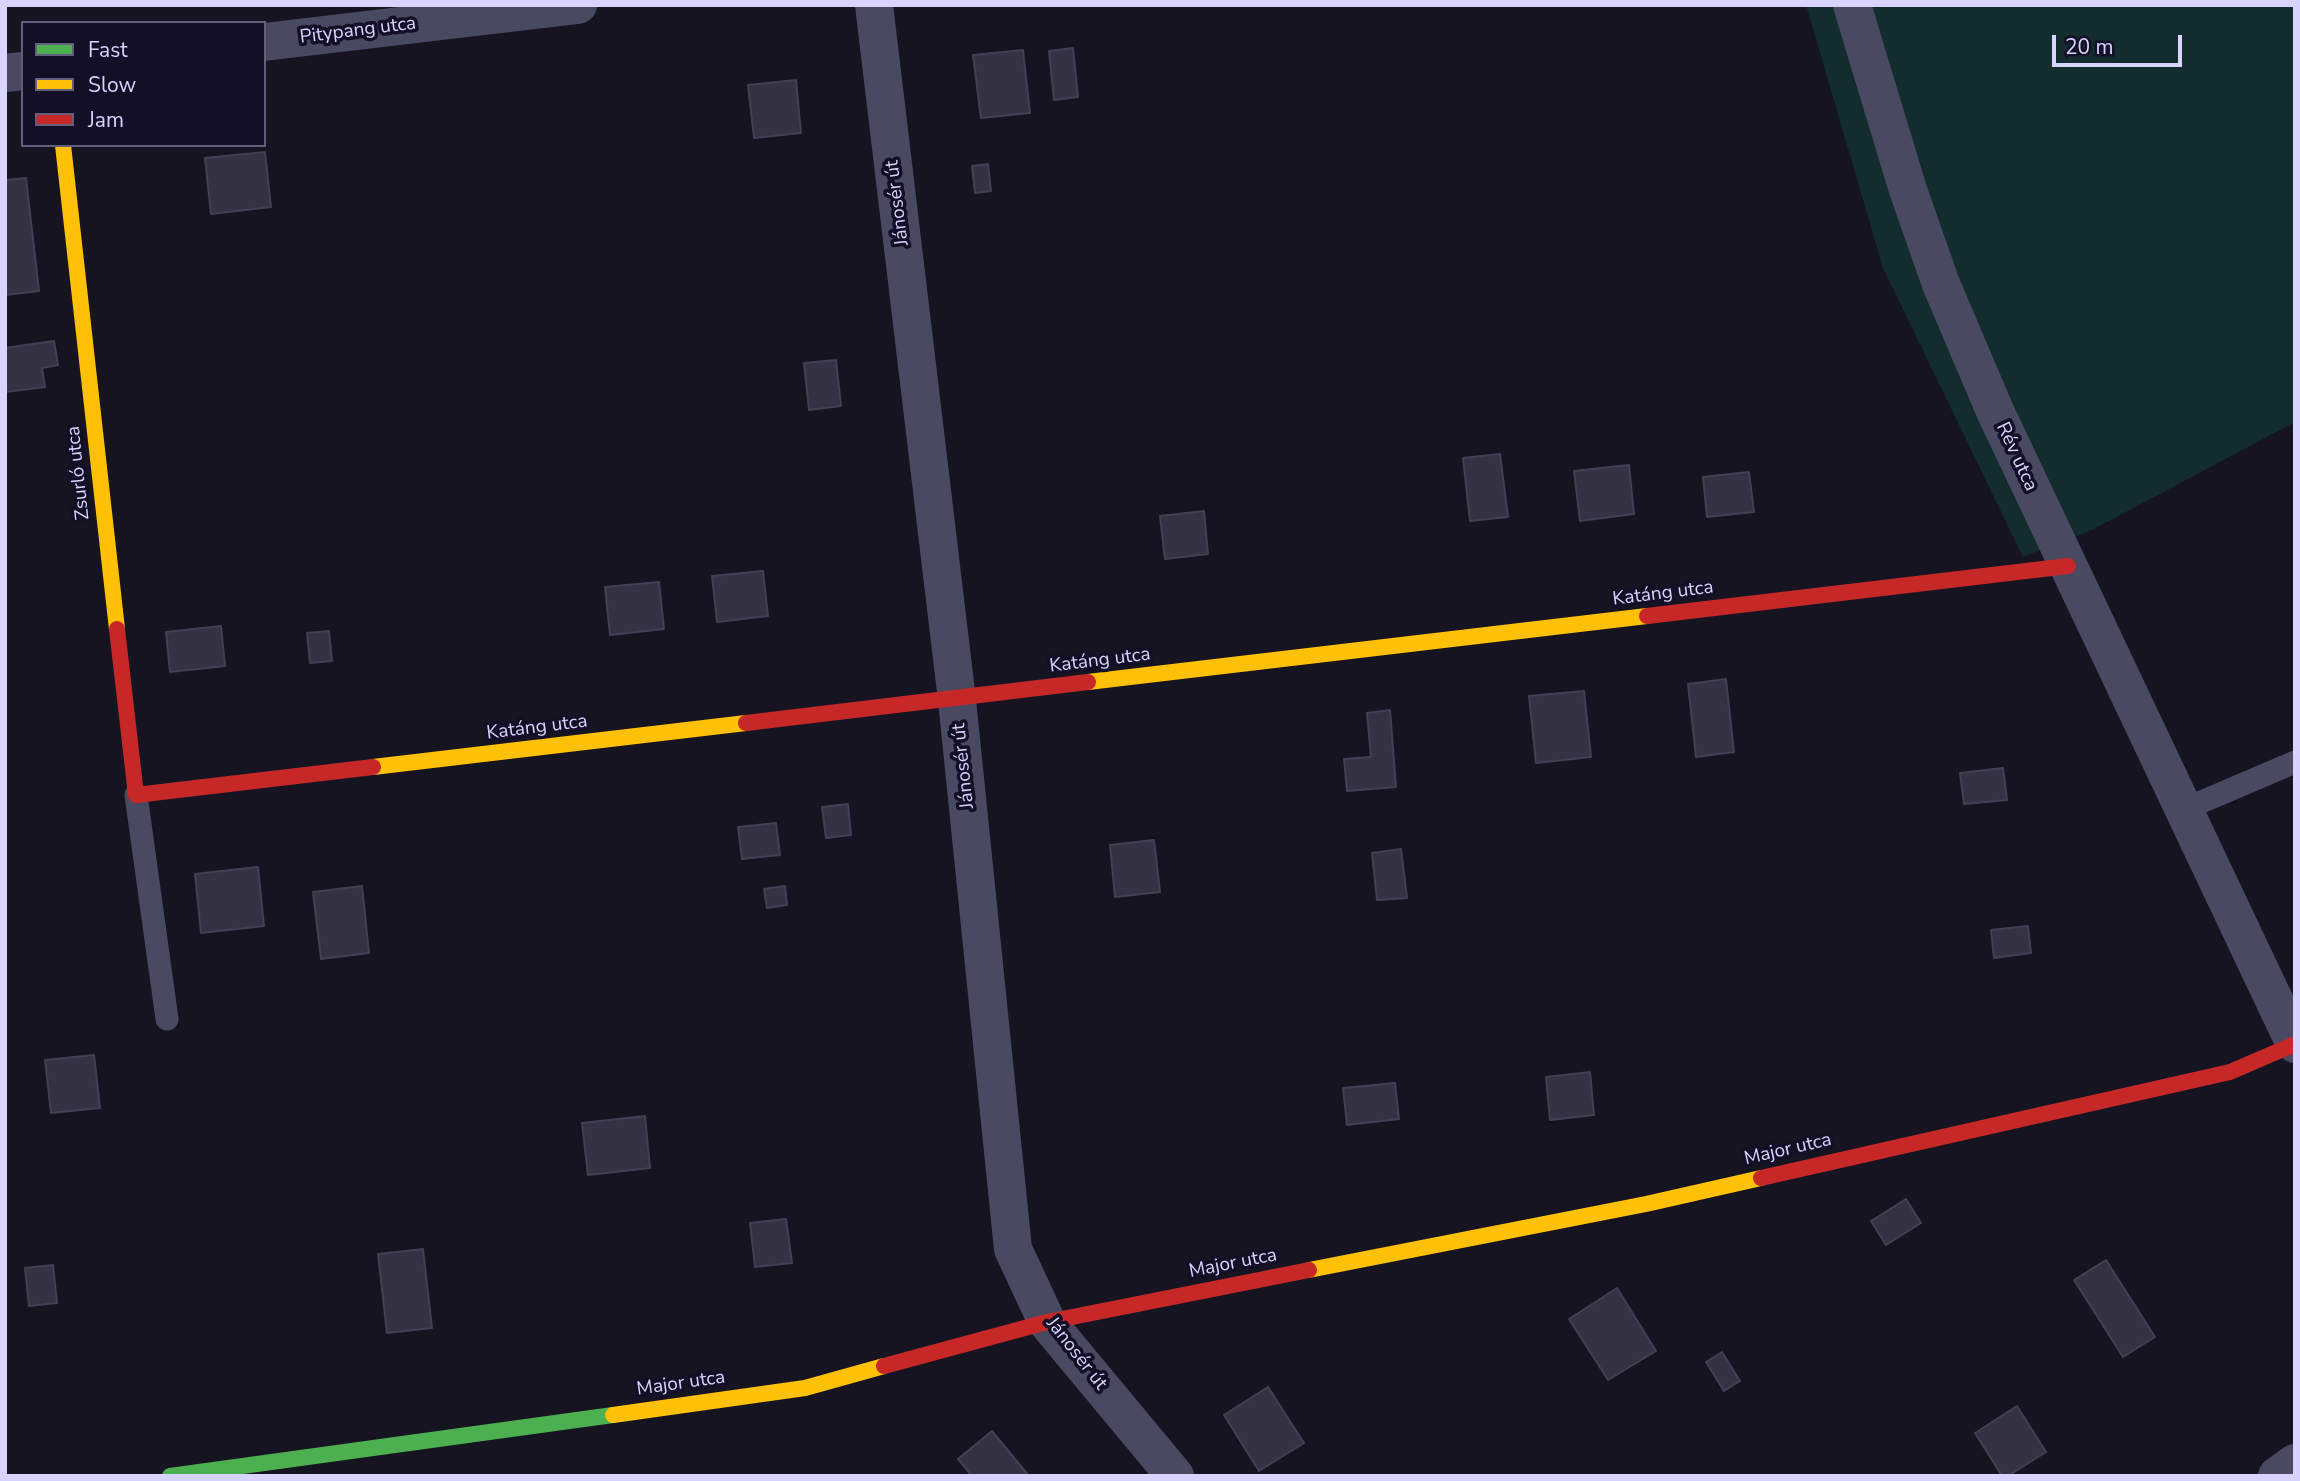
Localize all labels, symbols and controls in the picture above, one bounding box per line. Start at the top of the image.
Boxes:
street label: Pitypang utca [299,13,417,49]
legend [21,21,266,147]
scale bar [2055,21,2184,65]
text: 20 m [2065,33,2114,61]
text: Fast [88,36,128,64]
text: Slow [88,71,136,99]
text: Jam [88,106,124,134]
street label: Jánosér út [881,159,915,247]
street label: Rév utca [1990,419,2042,495]
street label: Zsurló utca [63,425,95,521]
street label: Katáng utca [1611,577,1715,611]
street label: Katáng utca [1048,644,1152,678]
street label: Katáng utca [485,711,589,745]
street label: Jánosér út [948,722,980,810]
street label: Major utca [1742,1129,1834,1171]
street label: Major utca [1187,1244,1279,1284]
street label: Jánosér út [1041,1313,1111,1395]
street label: Major utca [635,1367,727,1401]

